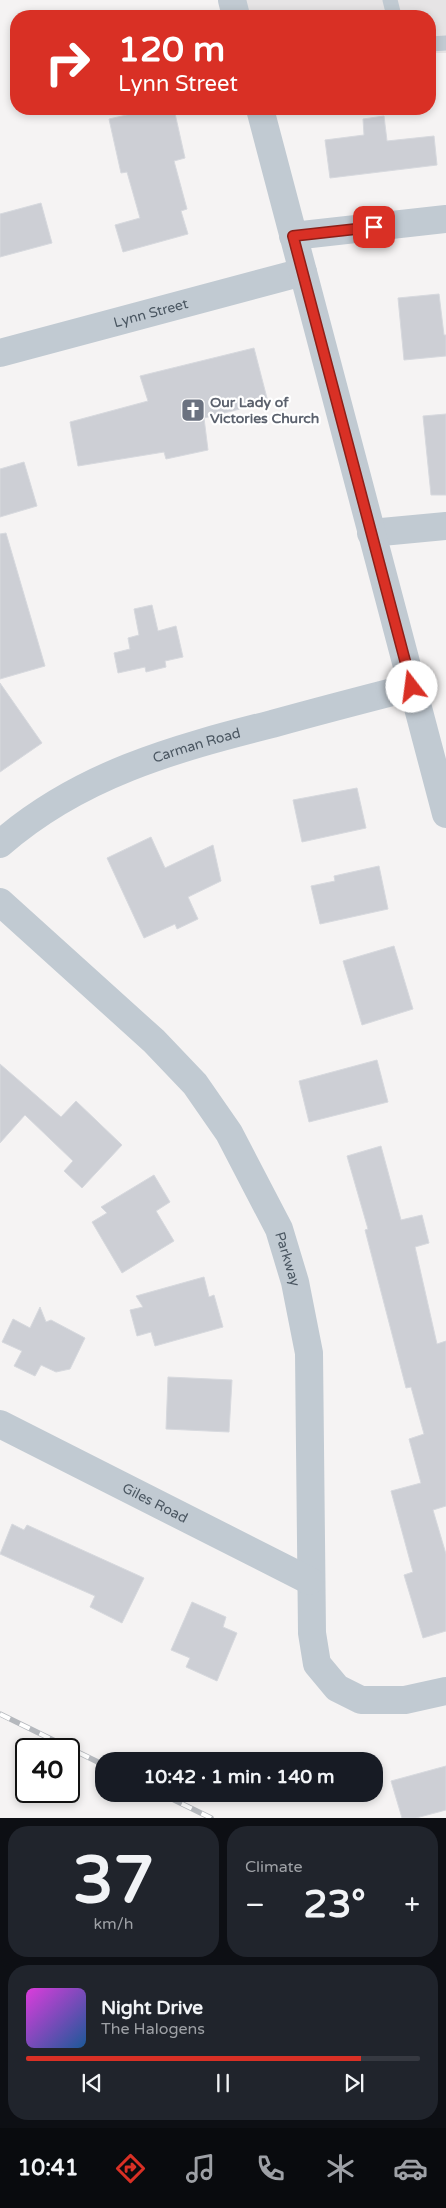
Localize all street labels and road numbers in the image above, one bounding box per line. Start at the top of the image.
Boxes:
street label: Lynn Street [112,294,190,331]
street label: Carman Road [150,724,242,766]
street label: Parkway [272,1230,304,1288]
street label: Giles Road [120,1479,191,1526]

